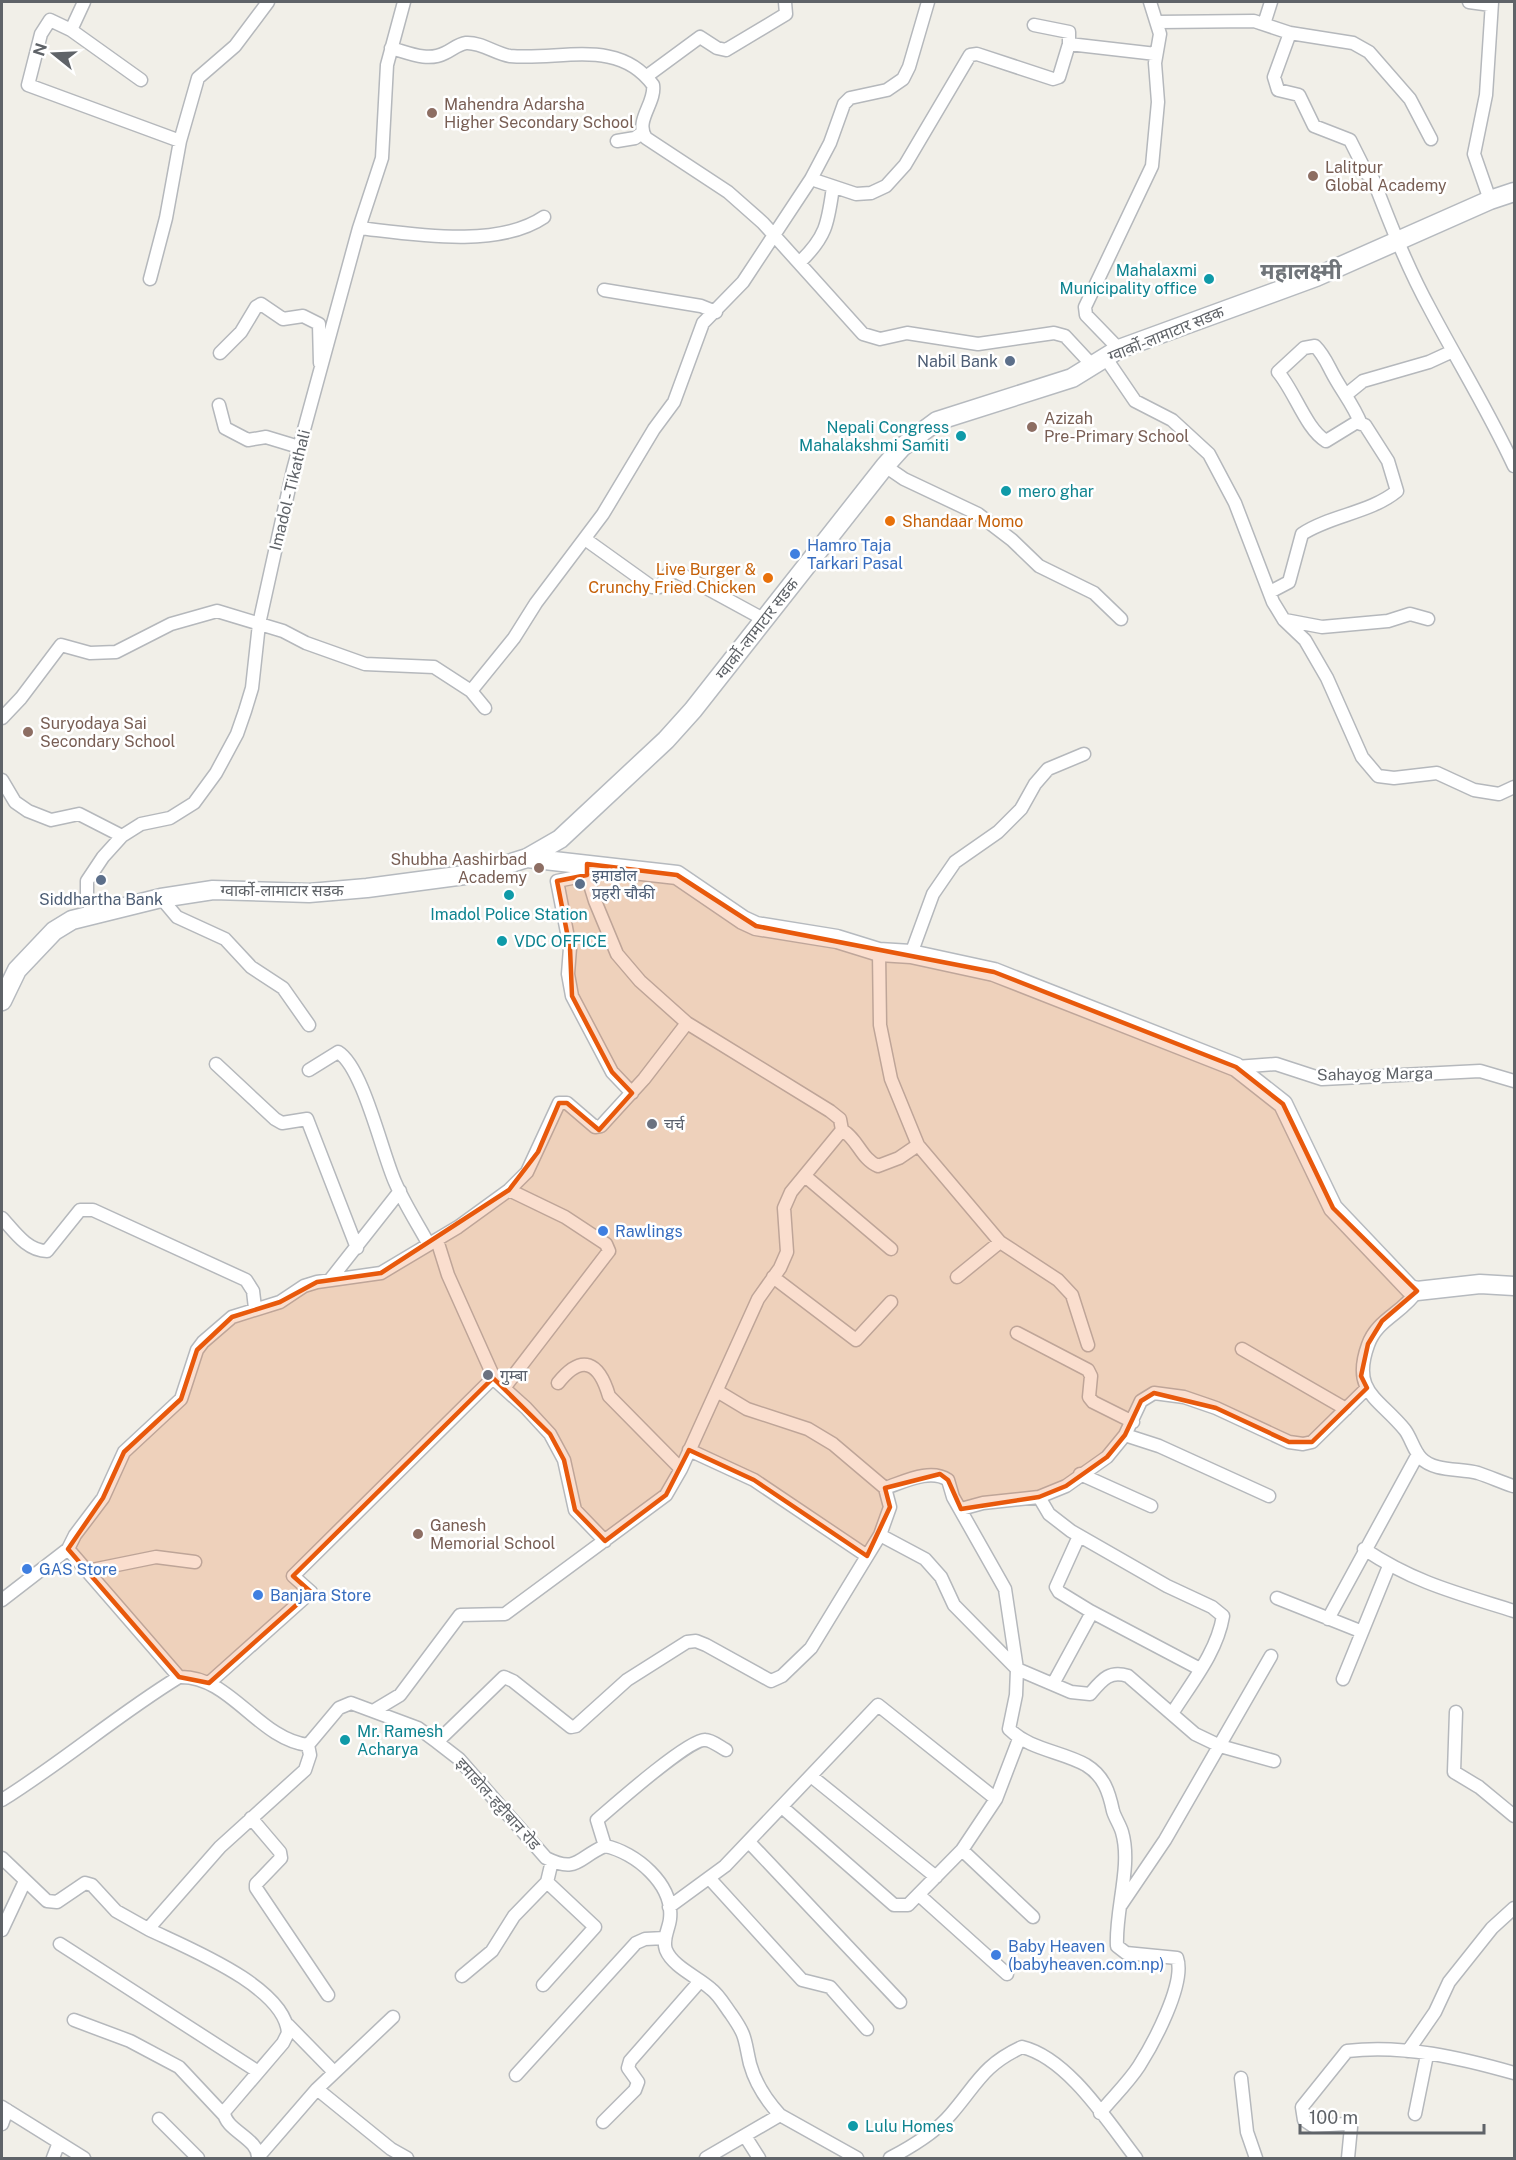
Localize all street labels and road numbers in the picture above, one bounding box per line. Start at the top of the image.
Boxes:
street label: ग्वार्को-लामाटार सडक [1105,302,1227,366]
street label: Imadol - Tikathali [266,428,314,552]
street label: ग्वार्को-लामाटार सडक [712,574,803,683]
street label: ग्वार्को-लामाटार सडक [220,881,344,900]
street label: Sahayog Marga [1317,1063,1433,1085]
street label: इमाडोल-हट्टीबान रोड [451,1754,544,1855]

